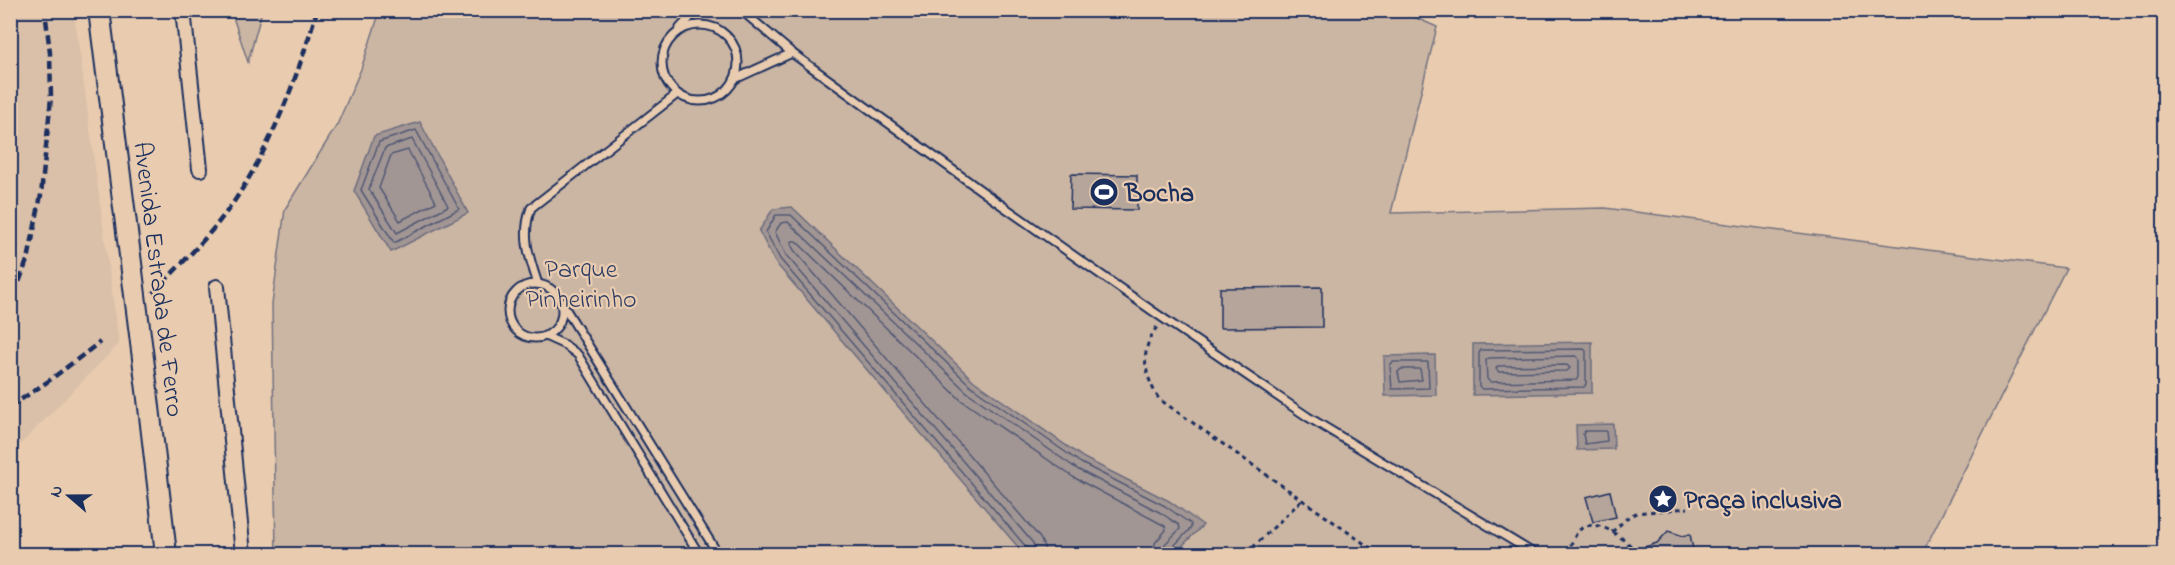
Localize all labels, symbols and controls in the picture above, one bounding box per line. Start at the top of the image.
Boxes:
street label: Avenida Estrada de Ferro [121,140,193,419]
sports icon: Bocha [1088,176,1120,208]
place label: Bocha [1124,176,1194,214]
park label: Parque Pinheirinho [525,252,637,320]
north arrow [39,466,99,526]
text: N [44,482,70,501]
place icon: Praça inclusiva [1647,483,1679,515]
place label: Praça inclusiva [1684,483,1842,521]

